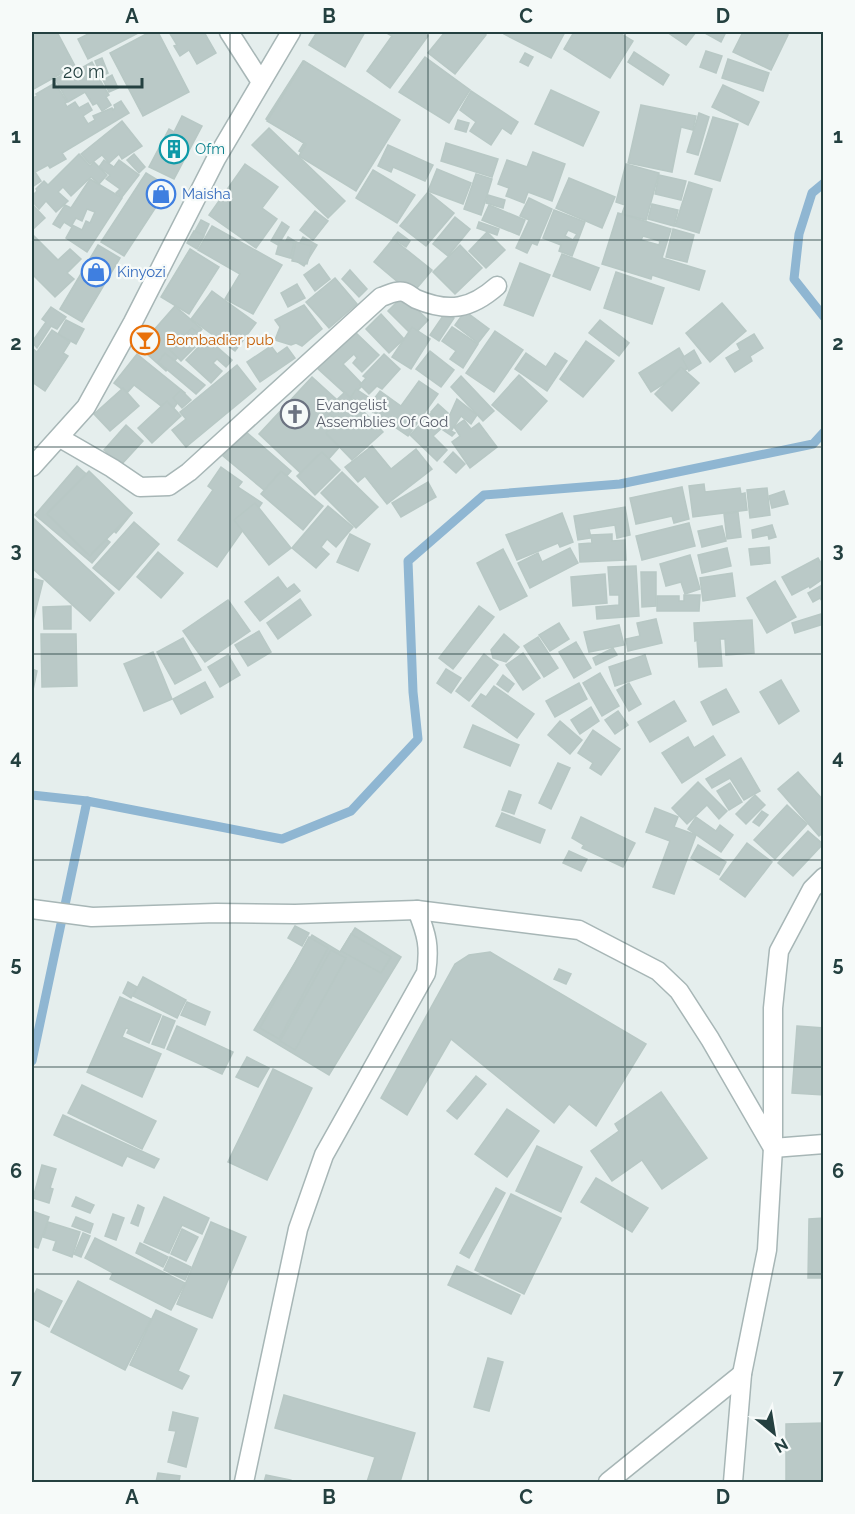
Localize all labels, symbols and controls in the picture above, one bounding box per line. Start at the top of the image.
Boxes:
text: A [125,4,139,28]
text: B [322,4,336,28]
text: C [519,4,533,28]
text: D [716,4,730,28]
scale bar [54,51,142,89]
text: 20 m [63,61,105,82]
text: 1 [11,124,21,148]
text: 1 [833,124,843,148]
building icon: Ofm [158,133,190,165]
place label: Ofm [195,140,225,158]
shop icon: Maisha [145,178,177,210]
place label: Maisha [182,185,231,203]
shop icon: Kinyozi [80,256,112,288]
place label: Kinyozi [117,263,166,281]
bar icon: Bombadier pub [129,324,161,356]
text: 2 [10,331,22,355]
place label: Bombadier pub [166,331,274,349]
text: 2 [832,331,844,355]
place label: Evangelist Assemblies Of God [316,396,448,431]
church icon: Evangelist Assemblies Of God [279,398,311,430]
text: 3 [10,538,22,562]
text: 3 [832,538,844,562]
text: 4 [10,745,22,769]
text: 4 [832,745,844,769]
text: 5 [10,952,22,976]
text: 5 [832,952,844,976]
text: 6 [10,1159,22,1183]
text: 6 [832,1159,844,1183]
text: 7 [10,1365,22,1389]
text: 7 [832,1365,844,1389]
north arrow [744,1403,804,1463]
text: N [771,1434,791,1457]
text: A [125,1485,139,1509]
text: B [322,1485,336,1509]
text: C [519,1485,533,1509]
text: D [716,1485,730,1509]

